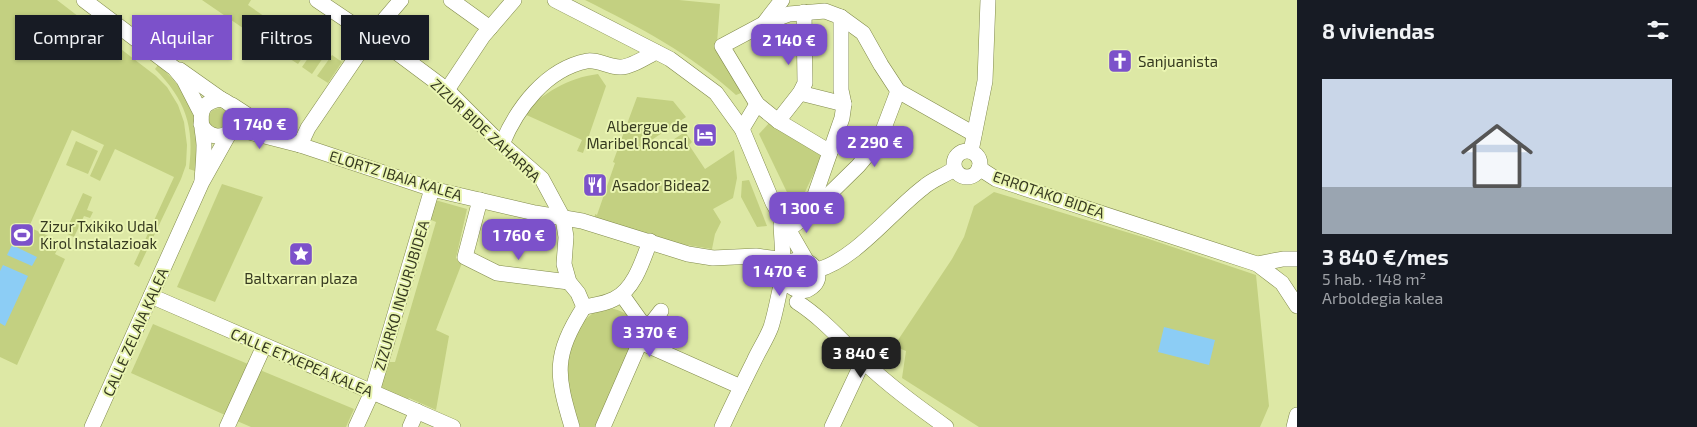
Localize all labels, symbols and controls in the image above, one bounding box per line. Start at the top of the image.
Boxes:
chip: Comprar [15,15,122,60]
chip: Alquilar [132,15,232,60]
chip: Filtros [242,15,331,60]
chip: Nuevo [341,15,429,60]
icon: filters [1644,16,1672,44]
text: 8 viviendas [1322,18,1435,43]
pin: 2 140 € [743,23,835,66]
text: 2 140 € [762,30,816,49]
church icon: Sanjuanista [1107,48,1133,74]
place label: Sanjuanista [1138,52,1218,71]
street label: ZIZUR BIDE ZAHARRA [427,74,545,186]
pin: 1 740 € [214,108,306,150]
icon: home [1452,111,1542,201]
text: 1 740 € [234,114,286,133]
place label: Albergue de Maribel Roncal [586,117,689,152]
hotel icon: Albergue de Maribel Roncal [692,122,718,148]
pin: 2 290 € [829,126,921,168]
text: 2 290 € [847,132,903,151]
street label: ELORTZ IBAIA KALEA [327,146,465,204]
street label: ERROTAKO BIDEA [991,166,1108,222]
restaurant icon: Asador Bidea2 [582,172,608,198]
place label: Asador Bidea2 [612,176,710,194]
pin: 1 300 € [761,192,853,234]
text: 1 300 € [780,198,834,217]
place label: Zizur Txikiko Udal Kirol Instalazioak [40,217,159,252]
street label: ZIZURKO INGURUBIDEA [370,217,433,372]
pin: 1 760 € [473,218,565,261]
sports icon: Zizur Txikiko Udal Kirol Instalazioak [9,222,35,248]
text: 1 760 € [493,225,545,244]
place icon: Baltxarran plaza [288,241,314,267]
text: 3 840 €/mes [1322,244,1449,269]
pin: 1 470 € [734,254,826,297]
text: 1 470 € [754,261,806,280]
street label: CALLE ZELAIA KALEA [99,264,172,399]
place label: Baltxarran plaza [244,269,358,287]
text: 5 hab. · 148 m² [1322,269,1426,288]
text: Arboldegia kalea [1322,288,1443,307]
pin: 3 370 € [604,316,696,358]
text: 3 370 € [623,322,677,341]
street label: CALLE ETXEPEA KALEA [228,324,376,400]
pin: 3 840 € [815,336,907,379]
text: 3 840 € [833,343,889,362]

